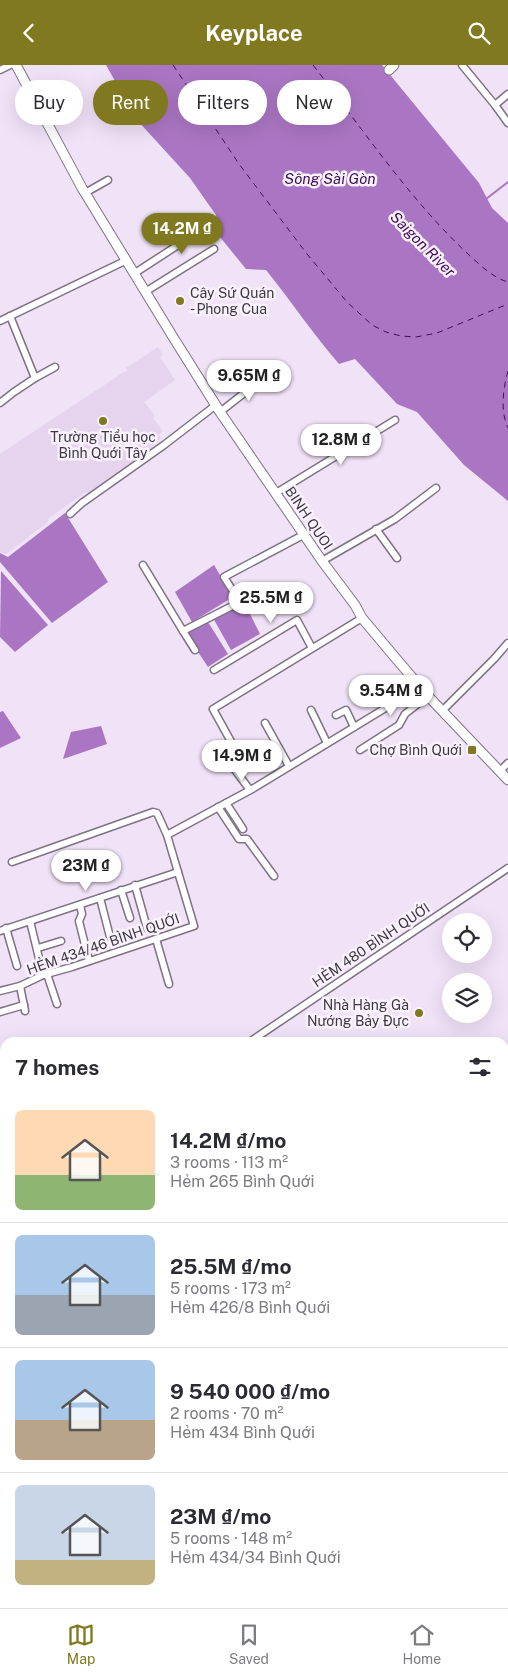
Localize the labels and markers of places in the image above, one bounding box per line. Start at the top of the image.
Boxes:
pin: 14.2M ₫ [136,213,228,255]
place label: Cây Sứ Quán - Phong Cua [190,285,274,317]
marker: Cây Sứ Quán - Phong Cua [174,295,186,307]
pin: 9.65M ₫ [203,359,295,402]
marker: Trường Tiểu học Bình Quới Tây [97,415,109,427]
pin: 12.8M ₫ [295,423,387,466]
place label: Trường Tiểu học Bình Quới Tây [50,429,156,461]
pin: 25.5M ₫ [225,581,317,624]
pin: 9.54M ₫ [345,675,437,717]
pin: 14.9M ₫ [196,739,288,782]
place label: Chợ Bình Quới [370,742,462,758]
marker: Chợ Bình Quới [466,744,478,756]
pin: 23M ₫ [51,849,121,892]
place label: Nhà Hàng Gà Nướng Bảy Đực [307,997,409,1029]
marker: Nhà Hàng Gà Nướng Bảy Đực [413,1007,425,1019]

